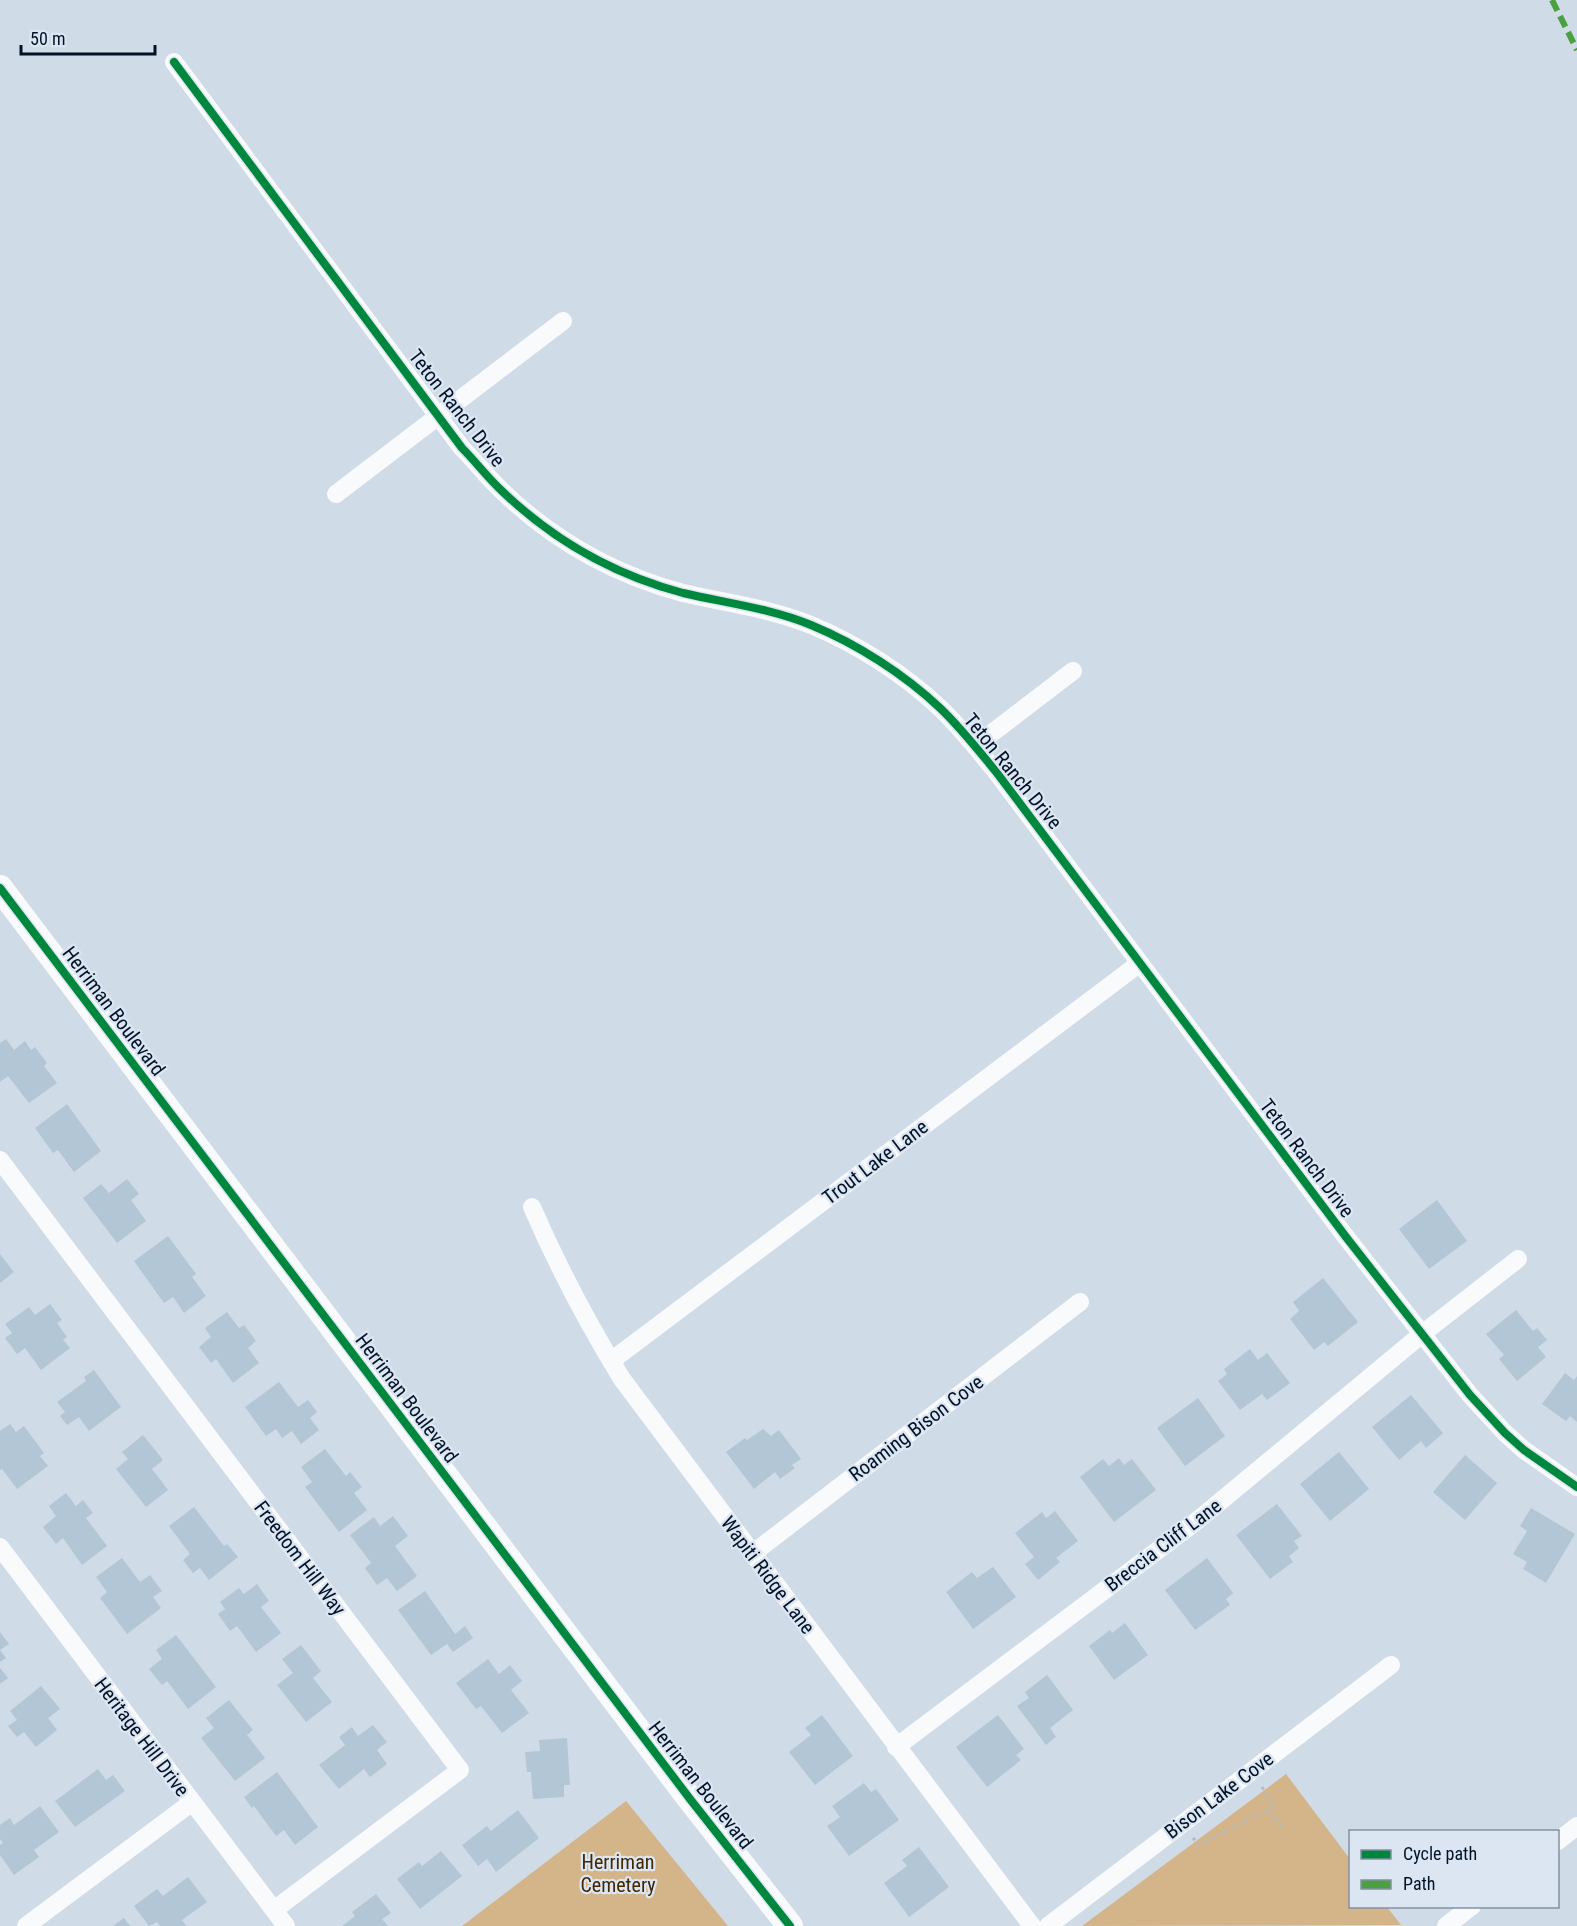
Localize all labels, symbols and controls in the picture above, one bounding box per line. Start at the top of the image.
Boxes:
scale bar [21,18,154,56]
text: 50 m [30,28,65,49]
street label: Teton Ranch Drive [404,345,510,471]
street label: Teton Ranch Drive [959,708,1067,834]
street label: Herriman Boulevard [58,942,170,1080]
street label: Teton Ranch Drive [1255,1094,1359,1222]
street label: Trout Lake Lane [818,1115,932,1209]
street label: Herriman Boulevard [351,1329,463,1467]
street label: Roaming Bison Cove [844,1370,988,1486]
street label: Breccia Cliff Lane [1100,1493,1226,1597]
street label: Freedom Hill Way [249,1496,351,1620]
street label: Wapiti Ridge Lane [716,1511,820,1639]
street label: Heritage Hill Drive [90,1673,194,1801]
street label: Herriman Boulevard [644,1716,758,1854]
street label: Bison Lake Cove [1160,1746,1278,1844]
legend [1349,1830,1559,1908]
text: Cycle path [1403,1843,1477,1864]
park label: Herriman Cemetery [580,1850,656,1897]
text: Path [1403,1873,1436,1894]

